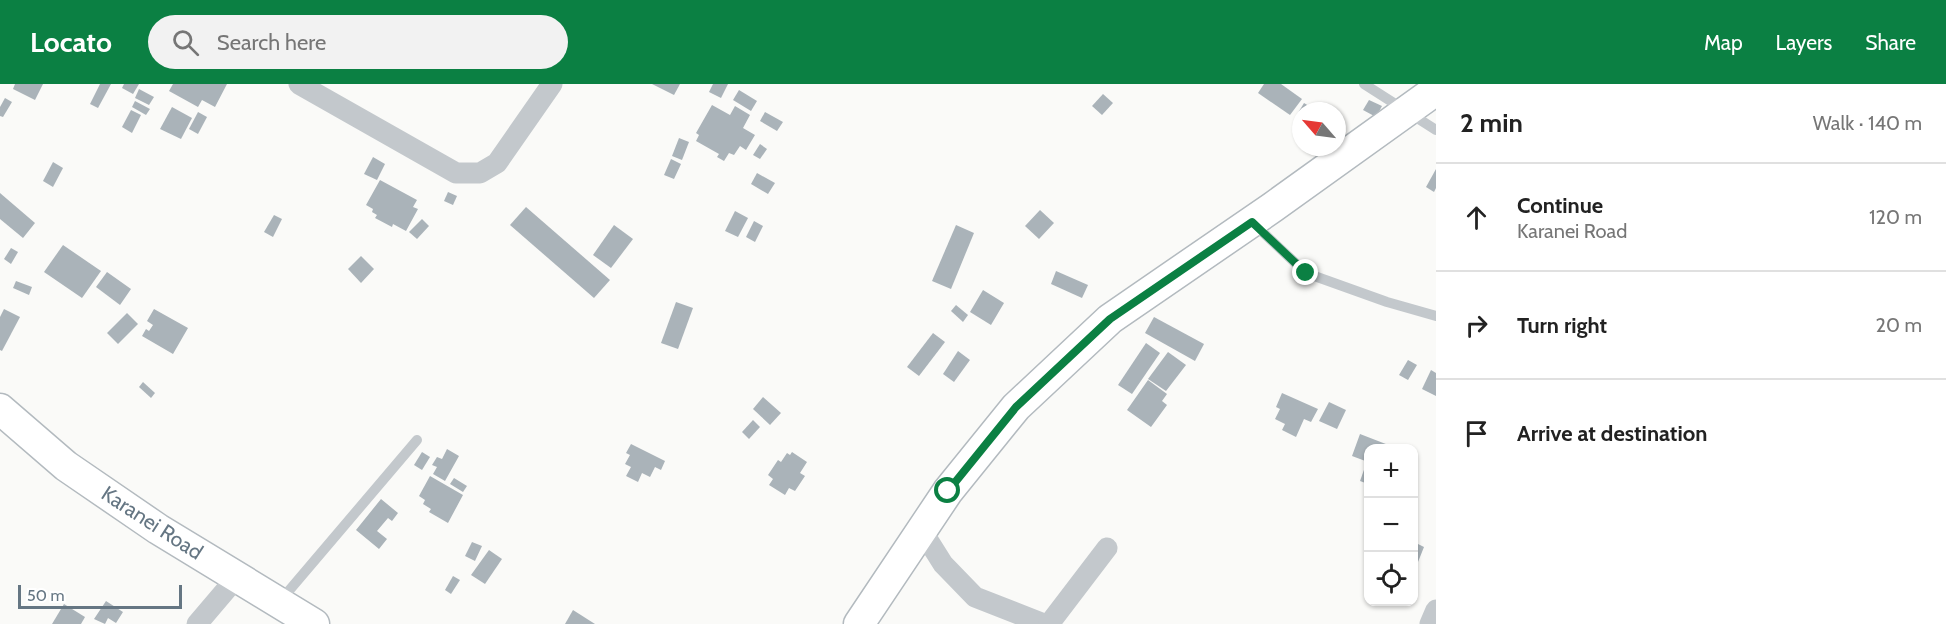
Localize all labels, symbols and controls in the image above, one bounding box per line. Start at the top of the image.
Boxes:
search box [148,15,568,69]
text: Locato [30,25,112,59]
icon: search [169,26,202,59]
text: Search here [217,29,326,56]
text: Map [1704,30,1743,55]
text: Layers [1776,30,1832,55]
text: Share [1865,30,1916,55]
north arrow [1292,102,1346,156]
text: 2 min [1460,107,1523,139]
text: Walk · 140 m [1813,111,1922,135]
text: Continue [1517,192,1603,219]
icon: ahead [1460,201,1493,234]
text: 120 m [1869,205,1922,229]
text: Karanei Road [1517,219,1627,243]
route end [1292,259,1318,285]
icon: right [1460,309,1493,342]
text: Turn right [1517,312,1607,339]
text: 20 m [1876,313,1922,337]
icon: arrive [1460,417,1493,450]
text: Arrive at destination [1517,420,1707,447]
map controls [1364,444,1418,606]
button: + [1364,444,1418,498]
route start [934,477,960,503]
street label: Karanei Road [97,481,208,565]
button: − [1364,498,1418,552]
button: locate [1364,552,1418,606]
scale bar [18,582,182,610]
text: 50 m [27,586,64,605]

